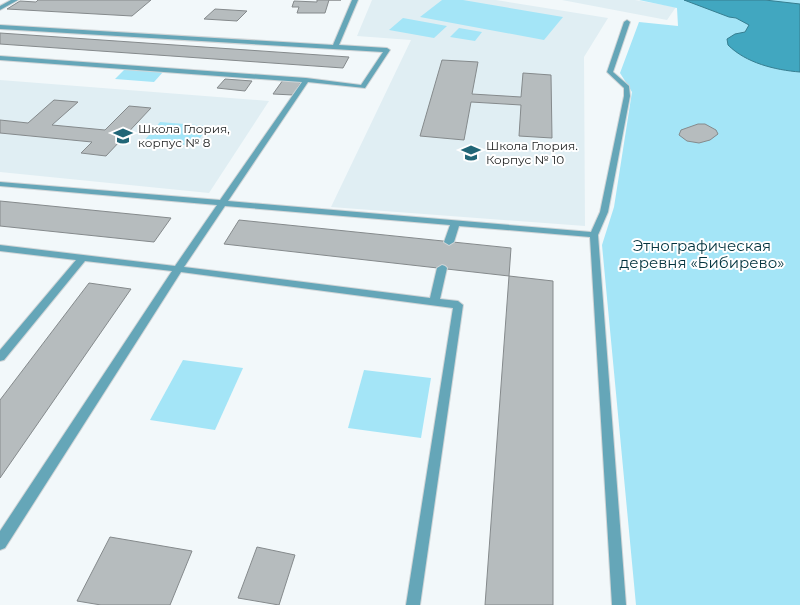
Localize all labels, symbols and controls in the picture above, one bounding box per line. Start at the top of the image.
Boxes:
place label: Школа Глория, корпус № 8 [138,121,230,150]
school or university icon: Школа Глория, корпус № 8 [112,125,134,147]
place label: Школа Глория. Корпус № 10 [486,138,578,167]
school or university icon: Школа Глория. Корпус № 10 [460,142,482,164]
park label: Этнографическая деревня «Бибирево» [620,236,784,272]

